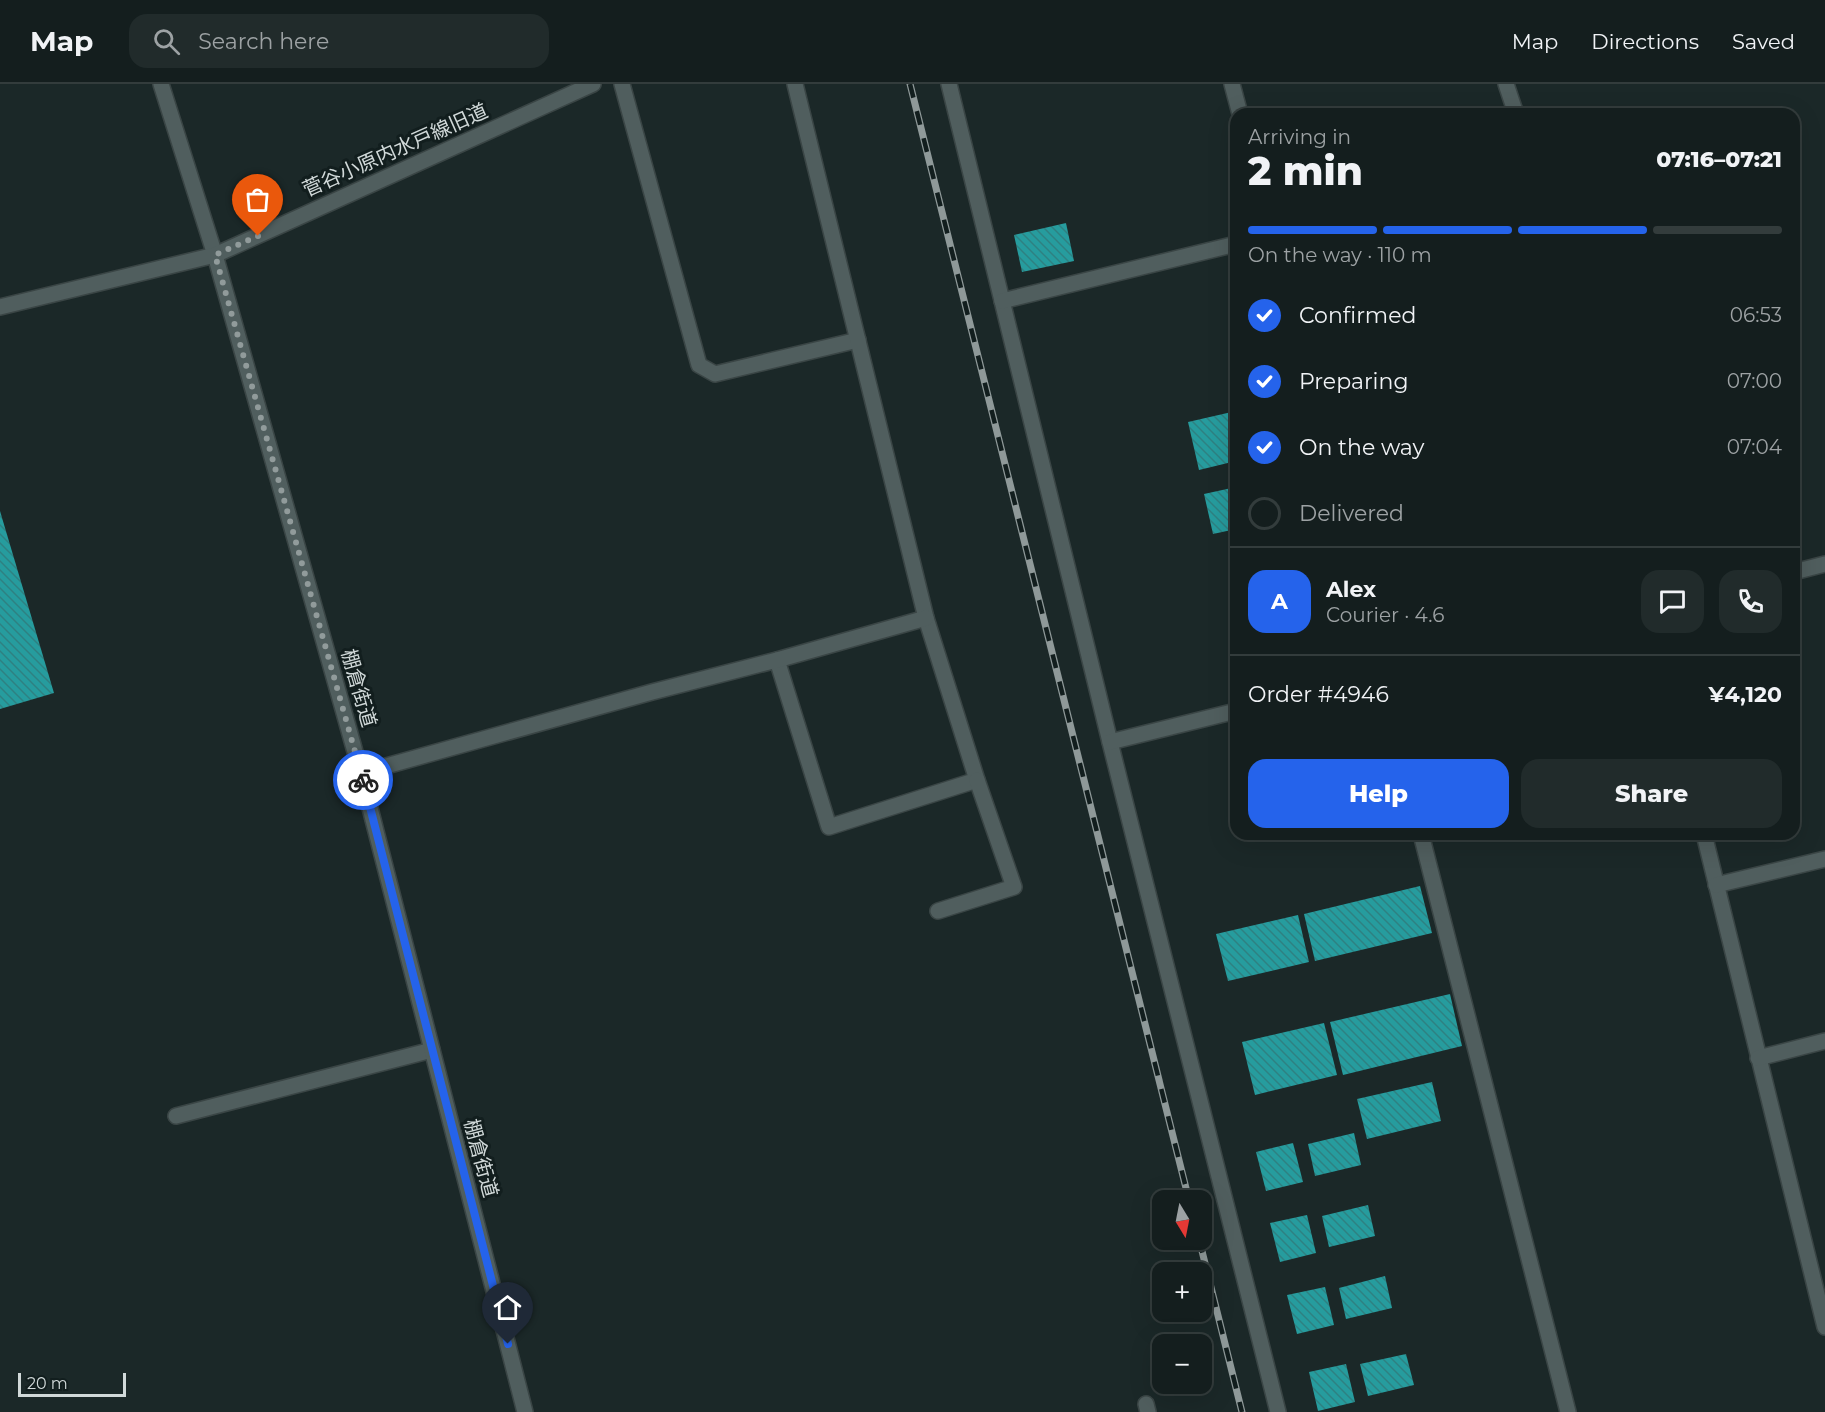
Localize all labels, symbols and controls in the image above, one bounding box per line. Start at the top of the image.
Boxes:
search box [129,14,549,68]
text: Map [30,24,93,58]
icon: search [150,25,183,58]
text: Search here [198,28,329,55]
text: Map [1512,29,1558,54]
text: Directions [1591,29,1699,54]
text: Saved [1732,29,1795,54]
street label: 菅谷小原内水戸線旧道 [299,98,491,202]
text: Arriving in [1248,125,1351,149]
text: 07:16–07:21 [1656,146,1782,173]
text: 2 min [1248,147,1363,195]
pin [232,174,283,236]
icon: bag [241,183,274,216]
text: On the way · 110 m [1248,243,1432,267]
icon: check [1248,299,1281,332]
text: Confirmed [1299,302,1416,329]
text: 06:53 [1730,303,1782,327]
icon: check [1248,365,1281,398]
text: Preparing [1299,368,1408,395]
text: 07:00 [1727,369,1782,393]
icon: check [1248,431,1281,464]
text: On the way [1299,434,1424,461]
text: 07:04 [1727,435,1782,459]
text: Delivered [1299,500,1404,527]
button: chat [1641,570,1704,633]
button: phone [1719,570,1782,633]
text: Alex [1326,576,1376,603]
text: A [1271,588,1288,615]
text: Courier · 4.6 [1326,603,1444,627]
street label: 棚倉街道 [336,646,382,730]
text: Order #4946 [1248,681,1389,708]
text: ¥4,120 [1708,681,1782,708]
courier [333,750,393,810]
button: Help [1248,759,1509,828]
button: Share [1521,759,1782,828]
icon: bike [347,764,380,797]
street label: 棚倉街道 [459,1116,503,1200]
north arrow [1152,1190,1212,1250]
map controls [1152,1190,1212,1394]
button: + [1152,1262,1212,1322]
pin [482,1282,533,1344]
icon: home [491,1291,524,1324]
button: − [1152,1334,1212,1394]
scale bar [18,1370,126,1398]
text: 20 m [27,1374,68,1393]

